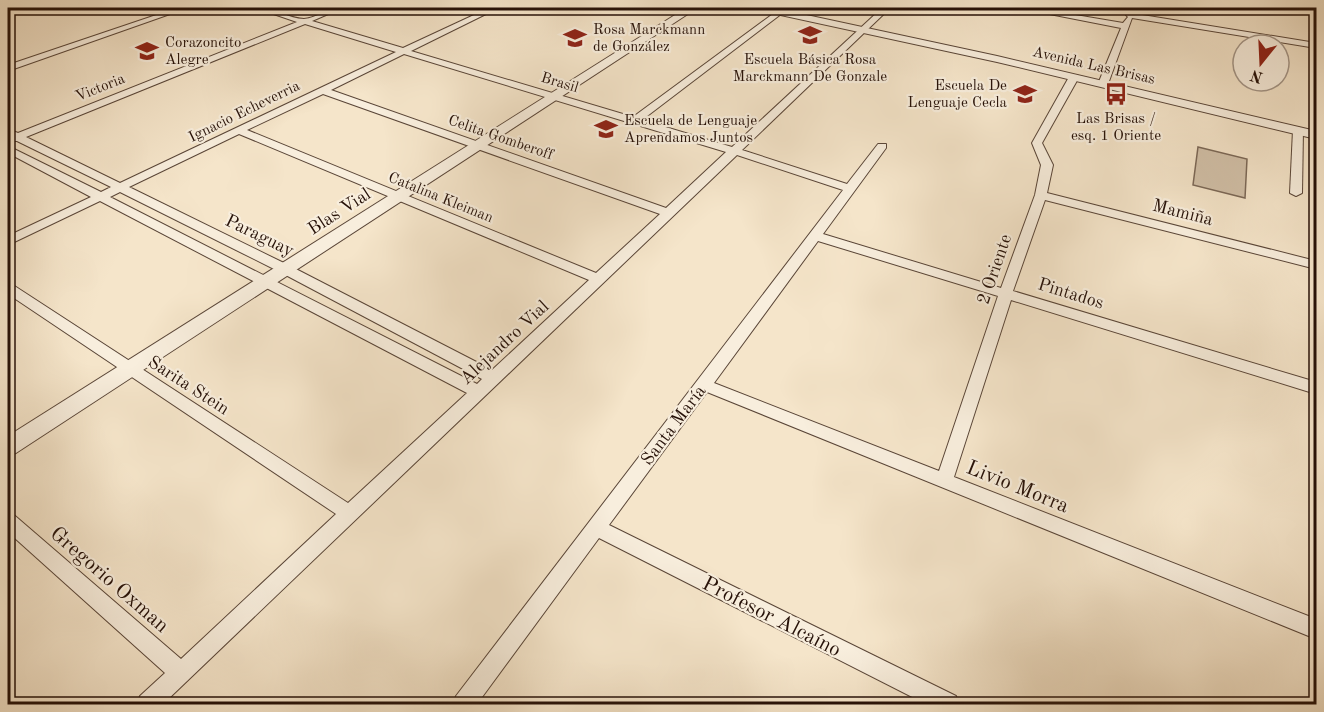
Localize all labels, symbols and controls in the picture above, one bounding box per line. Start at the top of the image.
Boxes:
school or university icon: Escuela Básica Rosa Marckmann De Gonzale [797,22,823,48]
place label: Rosa Marckmann de González [593,23,705,55]
school or university icon: Rosa Marckmann de González [562,25,588,51]
north arrow [1231,33,1291,93]
place label: Corazoncito Alegre [165,36,241,68]
school or university icon: Corazoncito Alegre [134,38,160,64]
street label: Avenida Las Brisas [1031,45,1156,88]
place label: Escuela Básica Rosa Marckmann De Gonzale [733,53,887,85]
text: N [1248,66,1265,85]
street label: Brasil [539,71,580,96]
street label: Victoria [74,72,128,105]
street label: Ignacio Echeverria [187,79,303,146]
place label: Escuela De Lenguaje Cecla [908,79,1008,111]
school or university icon: Escuela De Lenguaje Cecla [1012,81,1038,107]
bus stop icon: Las Brisas / esq. 1 Oriente [1103,81,1129,107]
place label: Las Brisas / esq. 1 Oriente [1071,112,1161,144]
street label: Celita Gomberoff [446,113,556,164]
place label: Escuela de Lenguaje Aprendamos Juntos [624,114,757,146]
school or university icon: Escuela de Lenguaje Aprendamos Juntos [593,116,619,142]
street label: Catalina Kleiman [386,171,495,226]
street label: Blas Vial [305,185,374,239]
street label: Mamiña [1151,197,1215,229]
street label: Paraguay [222,212,297,260]
street label: 2 Oriente [975,232,1015,307]
street label: Pintados [1035,275,1106,313]
street label: Alejandro Vial [457,297,553,388]
street label: Sarita Stein [145,353,233,419]
street label: Santa María [638,382,710,469]
street label: Livio Morra [963,457,1072,517]
street label: Gregorio Oxman [46,523,172,637]
street label: Profesor Alcaíno [699,573,844,661]

